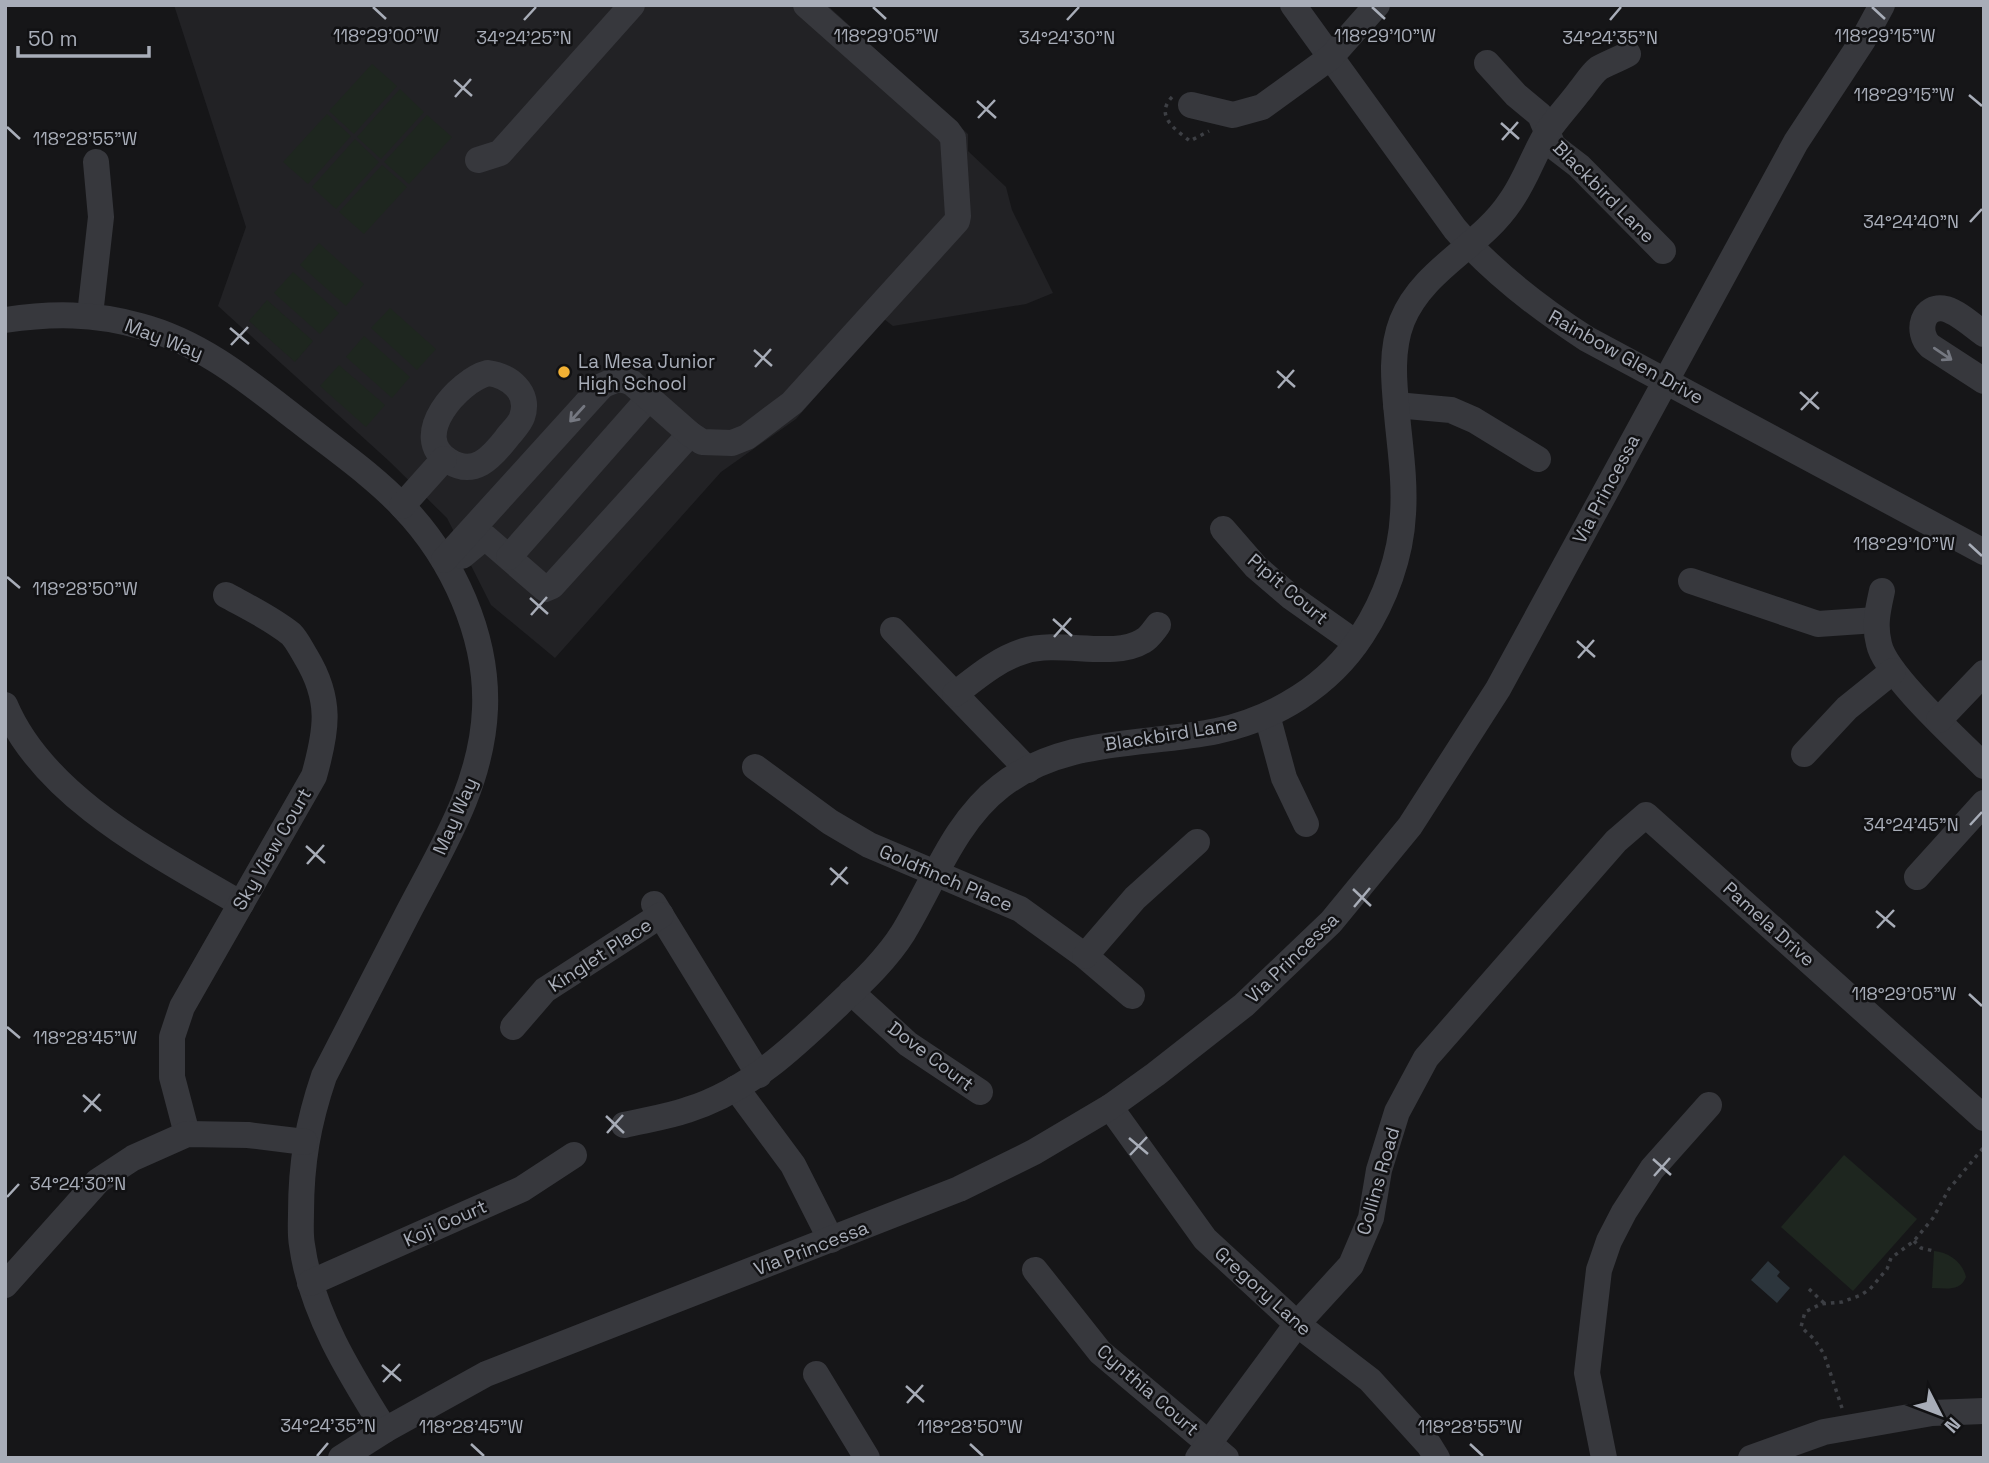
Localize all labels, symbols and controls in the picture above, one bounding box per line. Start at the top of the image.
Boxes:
scale bar [18,14,149,58]
text: 118°29'00"W [333,24,439,47]
text: 118°29'05"W [833,24,939,47]
text: 118°29'10"W [1334,24,1436,47]
text: 118°29'15"W [1834,24,1936,47]
text: 50 m [28,25,78,52]
text: 34°24'25"N [476,26,572,49]
text: 34°24'30"N [1019,26,1115,49]
text: 34°24'35"N [1562,26,1658,49]
text: 118°29'15"W [1853,83,1955,106]
text: 118°28'55"W [33,127,138,150]
street label: Blackbird Lane [1548,136,1660,248]
text: 34°24'40"N [1863,210,1959,233]
street label: Rainbow Glen Drive [1544,304,1708,410]
street label: May Way [121,313,207,365]
one-way arrow [1933,347,1952,362]
place label: La Mesa Junior High School [578,349,715,396]
marker: La Mesa Junior High School [556,364,572,380]
one-way arrow [569,405,585,423]
street label: Via Princessa [1567,430,1645,548]
text: 118°29'10"W [1853,532,1955,555]
street label: Pipit Court [1242,548,1334,630]
text: 118°28'50"W [32,577,138,600]
street label: Blackbird Lane [1103,711,1239,757]
street label: May Way [427,773,483,859]
street label: Sky View Court [227,783,317,915]
text: 34°24'45"N [1863,813,1959,836]
street label: Goldfinch Place [875,839,1017,917]
street label: Pamela Drive [1718,876,1820,972]
street label: Via Princessa [1240,907,1344,1009]
street label: Kinglet Place [543,912,657,998]
text: 118°29'05"W [1851,982,1957,1005]
street label: Dove Court [883,1015,979,1097]
text: 118°28'45"W [33,1026,137,1049]
street label: Collins Road [1351,1124,1405,1238]
text: 34°24'30"N [30,1172,126,1195]
street label: Koji Court [399,1194,491,1252]
street label: Via Princessa [750,1215,872,1281]
street label: Gregory Lane [1209,1241,1317,1341]
street label: Cynthia Court [1092,1339,1204,1441]
north arrow [1905,1379,1975,1449]
text: N [1939,1412,1966,1438]
text: 34°24'35"N [280,1414,376,1437]
text: 118°28'45"W [419,1415,523,1438]
text: 118°28'50"W [917,1415,1023,1438]
text: 118°28'55"W [1418,1415,1523,1438]

